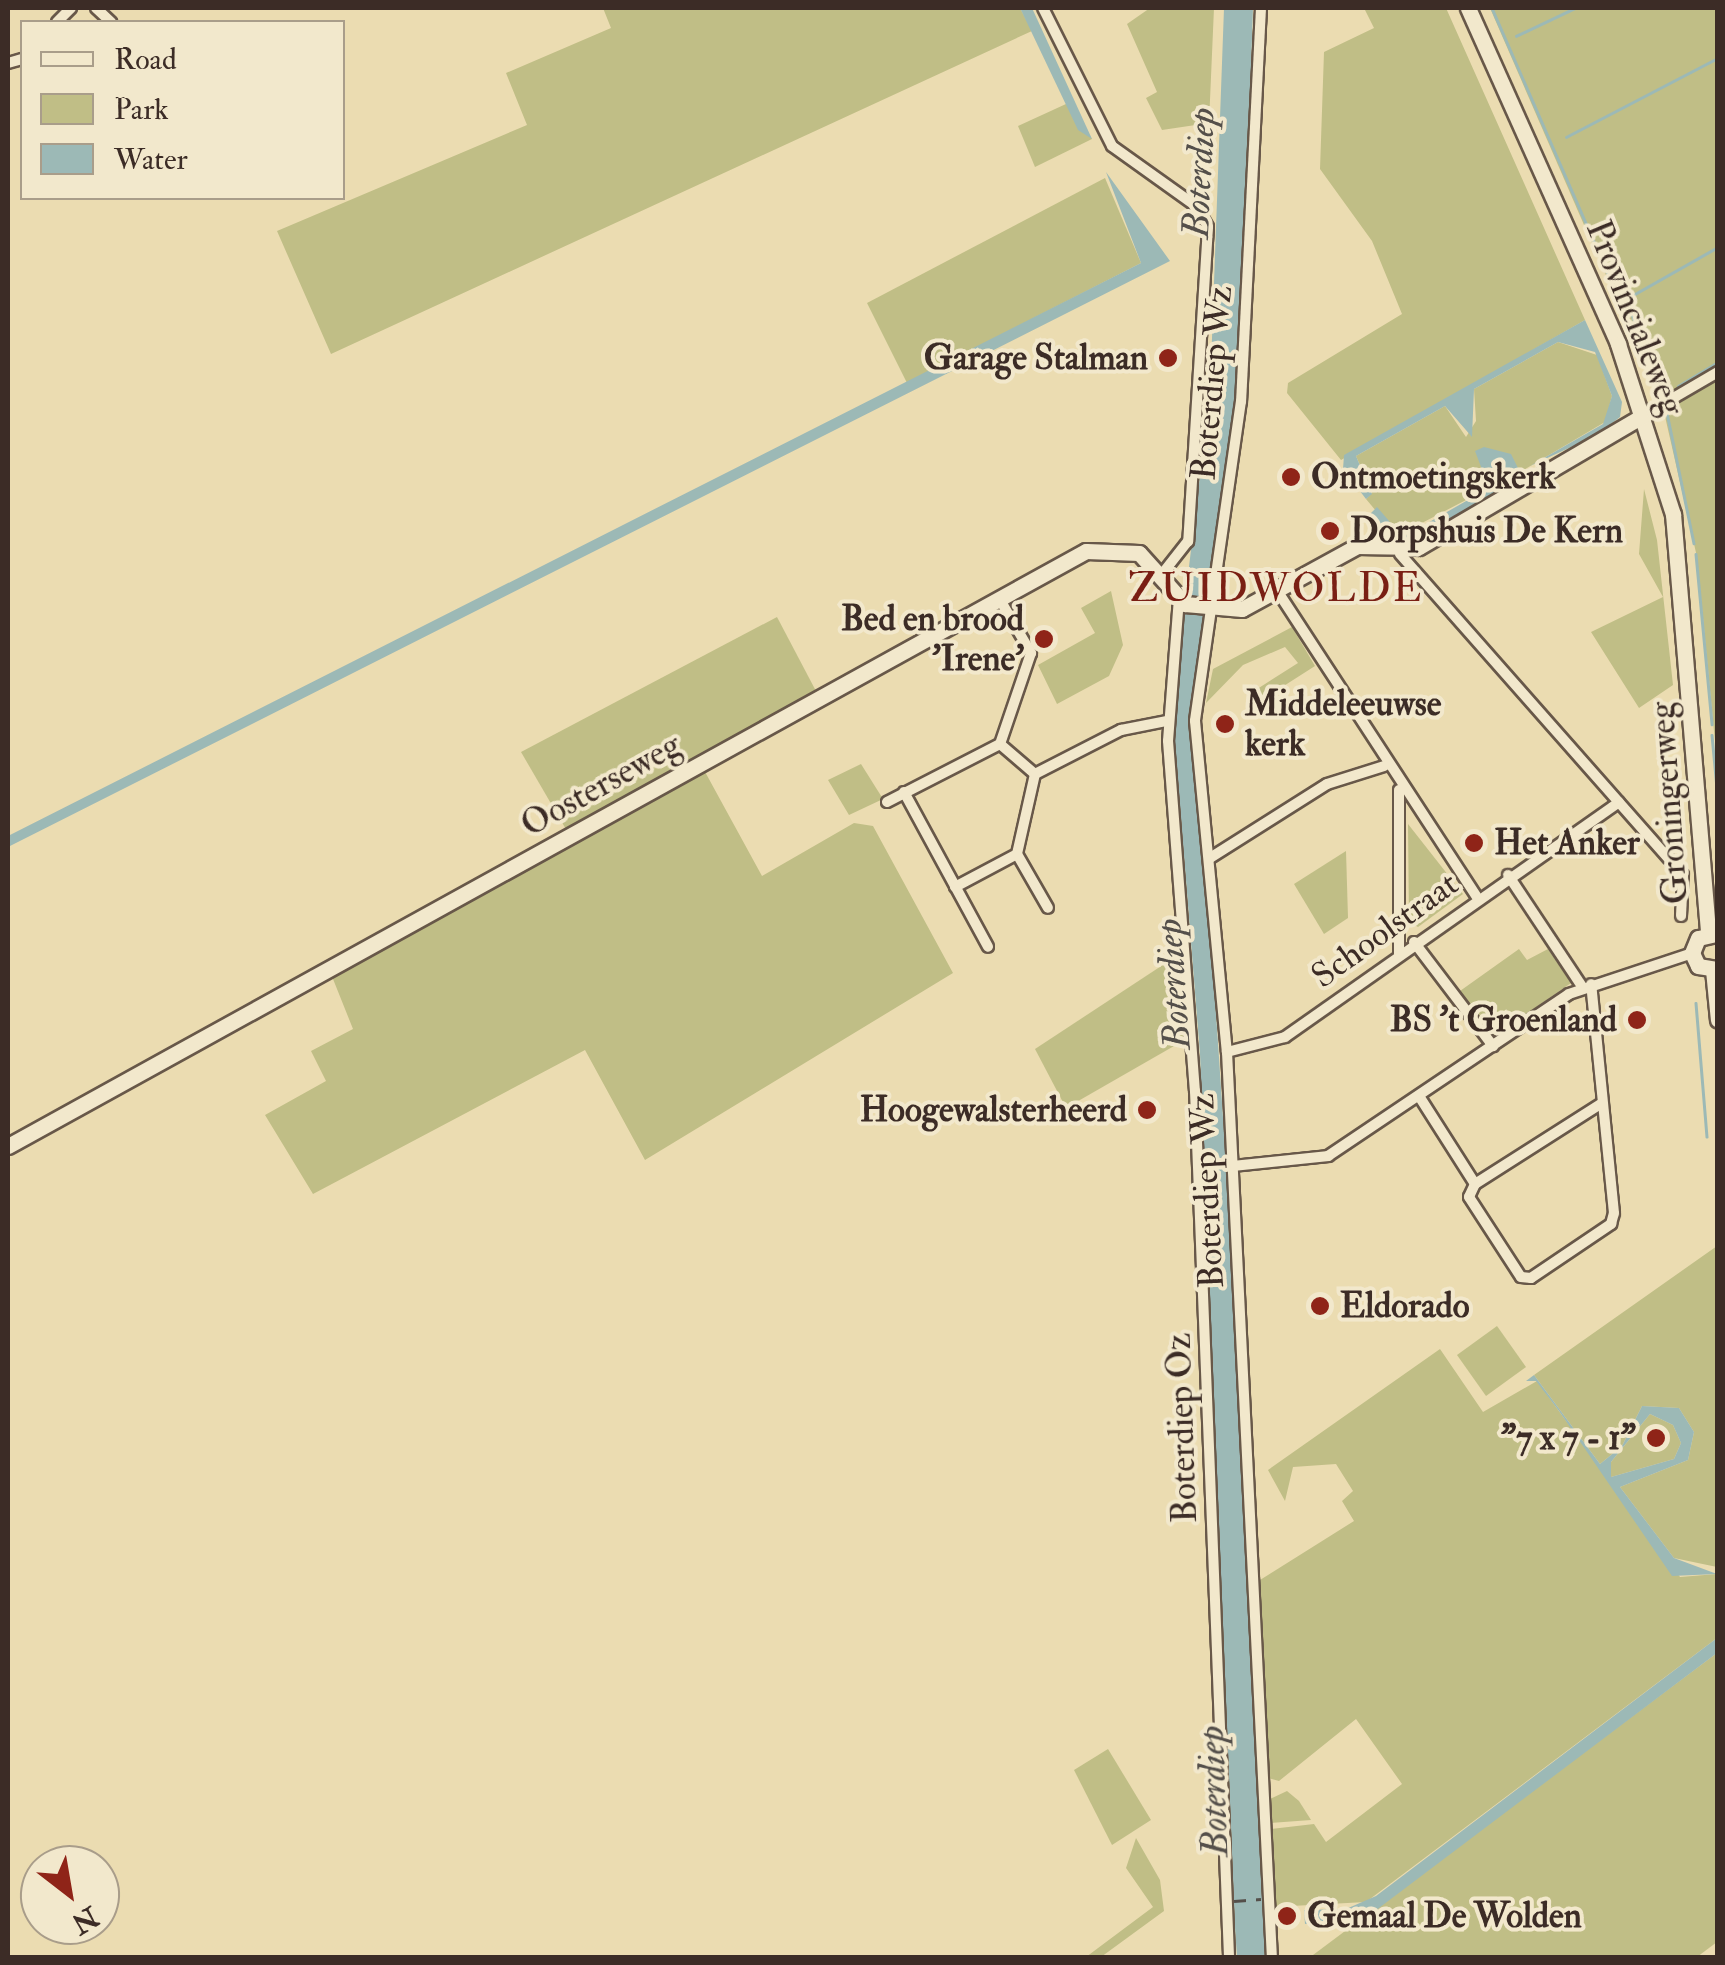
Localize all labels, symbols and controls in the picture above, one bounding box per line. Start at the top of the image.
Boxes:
legend [20,20,345,200]
text: Road [114,41,177,78]
text: Park [114,91,169,128]
water label: Boterdiep [1174,106,1226,240]
text: Water [114,141,188,178]
street label: Provincialeweg [1577,214,1693,422]
street label: Boterdiep Wz [1183,284,1241,482]
place label: Garage Stalman [924,337,1148,379]
marker: Garage Stalman [1157,347,1179,369]
place label: Ontmoetingskerk [1311,456,1556,498]
marker: Ontmoetingskerk [1280,466,1302,488]
place label: Dorpshuis De Kern [1350,510,1623,552]
marker: Dorpshuis De Kern [1319,520,1341,542]
district label: ZUIDWOLDE [1128,565,1424,613]
place label: Bed en brood 'Irene' [841,598,1024,680]
marker: Bed en brood 'Irene' [1033,628,1055,650]
place label: Middeleeuwse kerk [1245,683,1441,765]
street label: Groningerweg [1641,700,1697,906]
marker: Middeleeuwse kerk [1214,713,1236,735]
street label: Oosterseweg [514,724,688,846]
place label: Het Anker [1494,822,1640,864]
marker: Het Anker [1463,832,1485,854]
street label: Schoolstraat [1304,863,1466,997]
water label: Boterdiep [1147,917,1201,1051]
place label: BS 't Groenland [1390,999,1617,1041]
marker: BS 't Groenland [1626,1009,1648,1031]
place label: Hoogewalsterheerd [860,1089,1127,1131]
street label: Boterdiep Wz [1181,1093,1233,1289]
marker: Hoogewalsterheerd [1136,1099,1158,1121]
place label: Eldorado [1340,1285,1470,1327]
marker: Eldorado [1309,1295,1331,1317]
street label: Boterdiep Oz [1158,1332,1206,1524]
place label: "7 x 7 - 1" [1501,1417,1636,1459]
marker: "7 x 7 - 1" [1645,1427,1667,1449]
water label: Boterdiep [1189,1725,1239,1857]
north arrow [20,1845,120,1945]
place label: Gemaal De Wolden [1307,1895,1582,1937]
text: N [65,1898,104,1941]
marker: Gemaal De Wolden [1276,1905,1298,1927]

